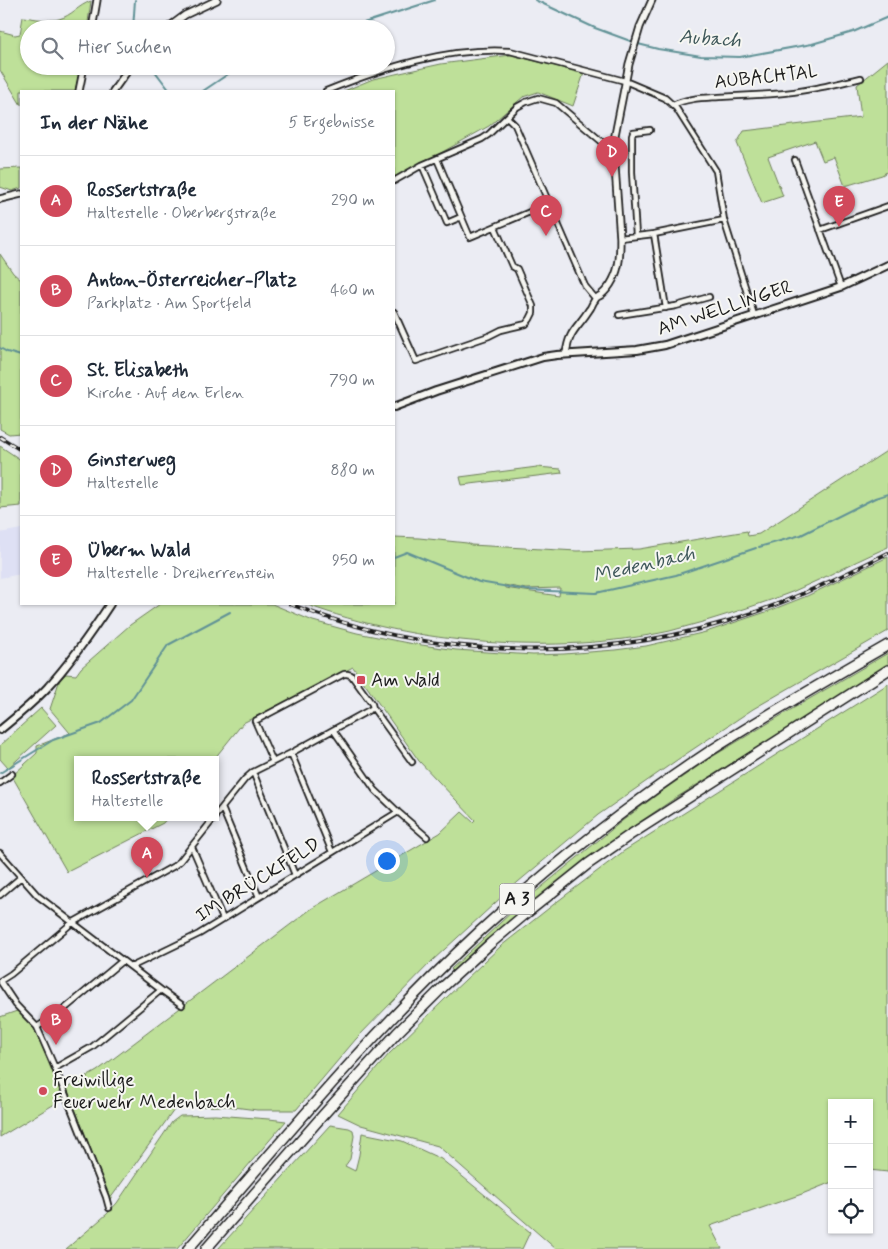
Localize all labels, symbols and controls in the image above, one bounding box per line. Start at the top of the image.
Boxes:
search box [20,20,395,75]
water label: Aubach [678,23,742,55]
icon: search [38,34,66,62]
text: Hier suchen [78,35,172,60]
street label: AUBACHTAL [713,59,819,95]
text: In der Nähe [40,109,148,137]
text: 5 Ergebnisse [289,112,375,133]
pin: D [596,136,628,177]
text: Rossertstraße [87,178,197,203]
pin: E [823,186,855,227]
text: A [51,190,61,211]
text: 290 m [331,190,375,211]
pin: C [530,195,562,236]
text: Haltestelle · Oberbergstraße [87,203,277,224]
text: Anton-Österreicher-Platz [87,268,297,293]
street label: AM WELLINGER [654,274,796,342]
text: B [51,280,61,301]
text: 460 m [330,280,375,301]
text: Parkplatz · Am Sportfeld [87,293,251,314]
text: St. Elisabeth [87,358,188,383]
text: C [50,370,62,391]
text: 790 m [329,370,375,391]
text: Kirche · Auf den Erlen [87,383,244,404]
text: Ginsterweg [87,448,176,473]
text: D [50,460,62,481]
text: 880 m [331,460,375,481]
text: Haltestelle [87,473,159,494]
text: Überm Wald [87,538,190,563]
water label: Medenbach [590,540,698,590]
text: E [51,550,61,571]
text: 950 m [332,550,375,571]
text: Haltestelle · Dreiherrenstein [87,563,275,584]
place label: Am Wald [371,668,440,693]
marker: Am Wald [355,674,367,686]
popup [74,756,219,821]
text: Rossertstraße [92,766,201,791]
text: Haltestelle [92,791,164,812]
street label: IM BRÜCKFELD [191,832,325,928]
pin: A [131,837,163,878]
your location [374,848,400,874]
road number: A 3 [500,884,534,914]
pin: B [40,1004,72,1045]
place label: Freiwillige Feuerwehr Medenbach [53,1068,236,1115]
marker: Freiwillige Feuerwehr Medenbach [37,1085,49,1097]
map controls [828,1099,873,1234]
button: + [828,1099,873,1144]
button: − [828,1144,873,1189]
button: locate [828,1189,873,1234]

